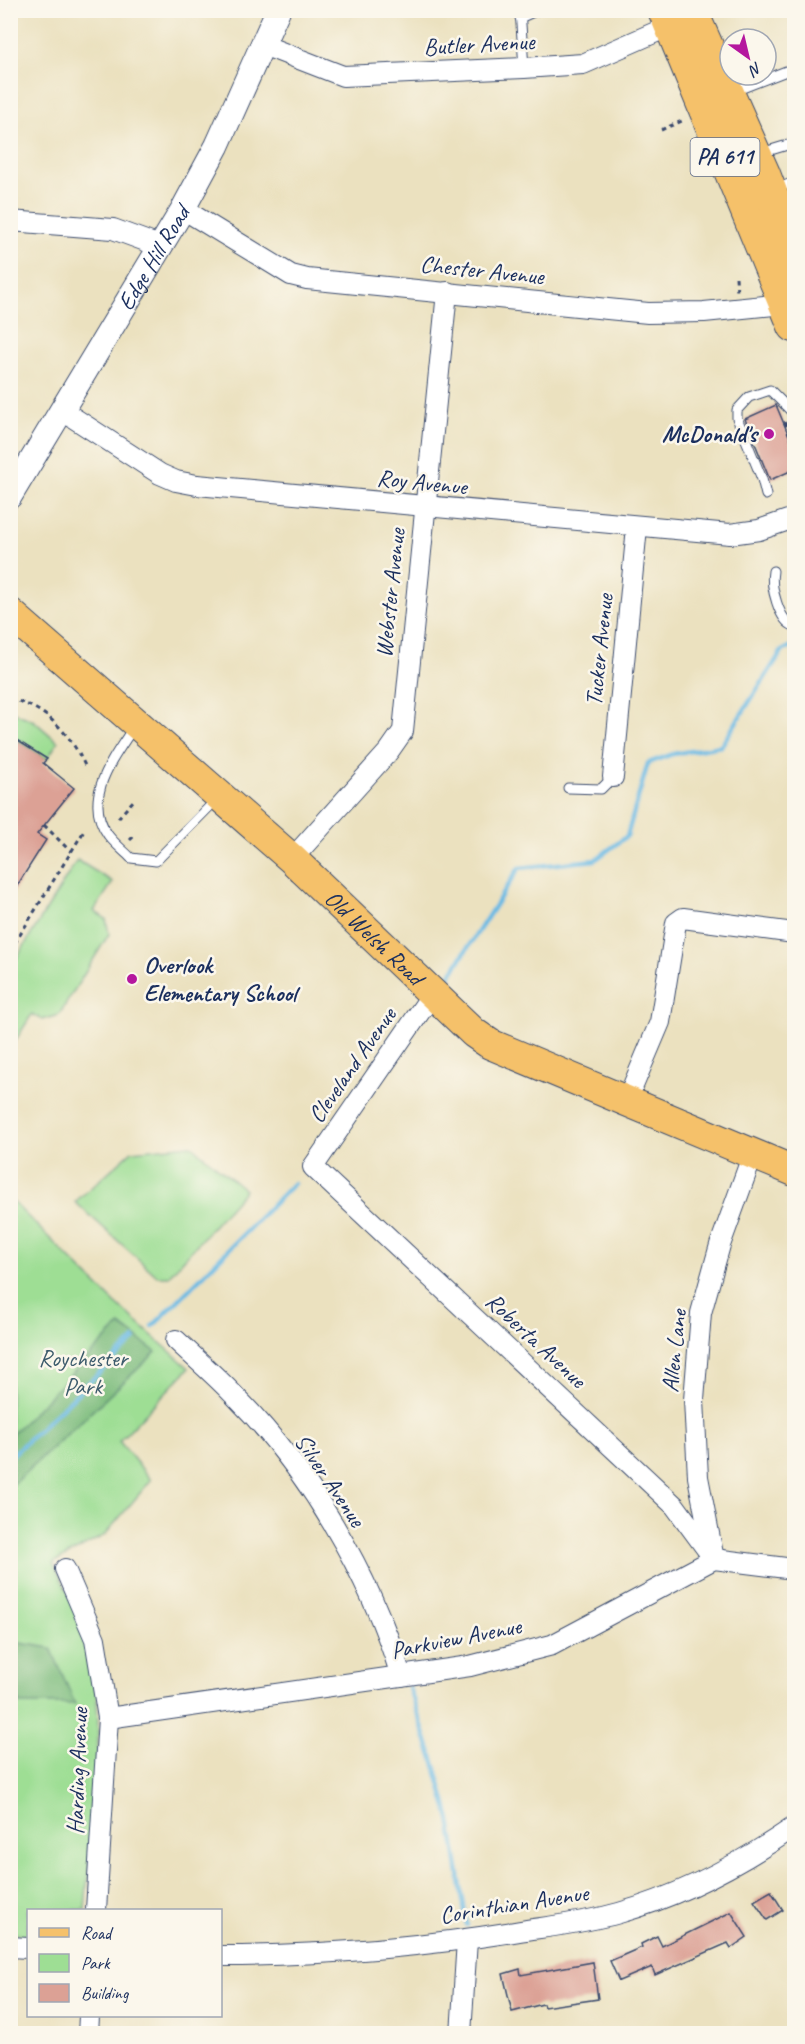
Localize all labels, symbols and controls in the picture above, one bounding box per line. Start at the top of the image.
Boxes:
street label: Butler Avenue [423,26,537,62]
north arrow [718,27,778,87]
text: N [744,58,766,81]
road number: PA 611 [690,138,760,176]
street label: Edge Hill Road [111,197,198,316]
street label: Chester Avenue [419,249,547,292]
place label: McDonald's [662,419,760,449]
marker: McDonald's [762,427,776,441]
street label: Roy Avenue [376,462,471,502]
street label: Webster Avenue [368,525,412,659]
street label: Tucker Avenue [578,590,620,707]
street label: Old Welsh Road [318,883,433,994]
place label: Overlook Elementary School [144,950,301,1008]
marker: Overlook Elementary School [125,972,139,986]
street label: Cleveland Avenue [301,1000,404,1129]
street label: Roberta Avenue [479,1286,594,1396]
street label: Allen Lane [655,1306,693,1394]
park label: Roychester Park [39,1343,130,1401]
street label: Silver Avenue [288,1428,373,1534]
street label: Parkview Avenue [388,1610,526,1665]
street label: Harding Avenue [60,1705,94,1835]
street label: Corinthian Avenue [438,1877,592,1931]
legend [27,1909,222,2017]
text: Road [81,1922,114,1944]
text: Park [81,1952,111,1974]
text: Building [81,1982,130,2004]

